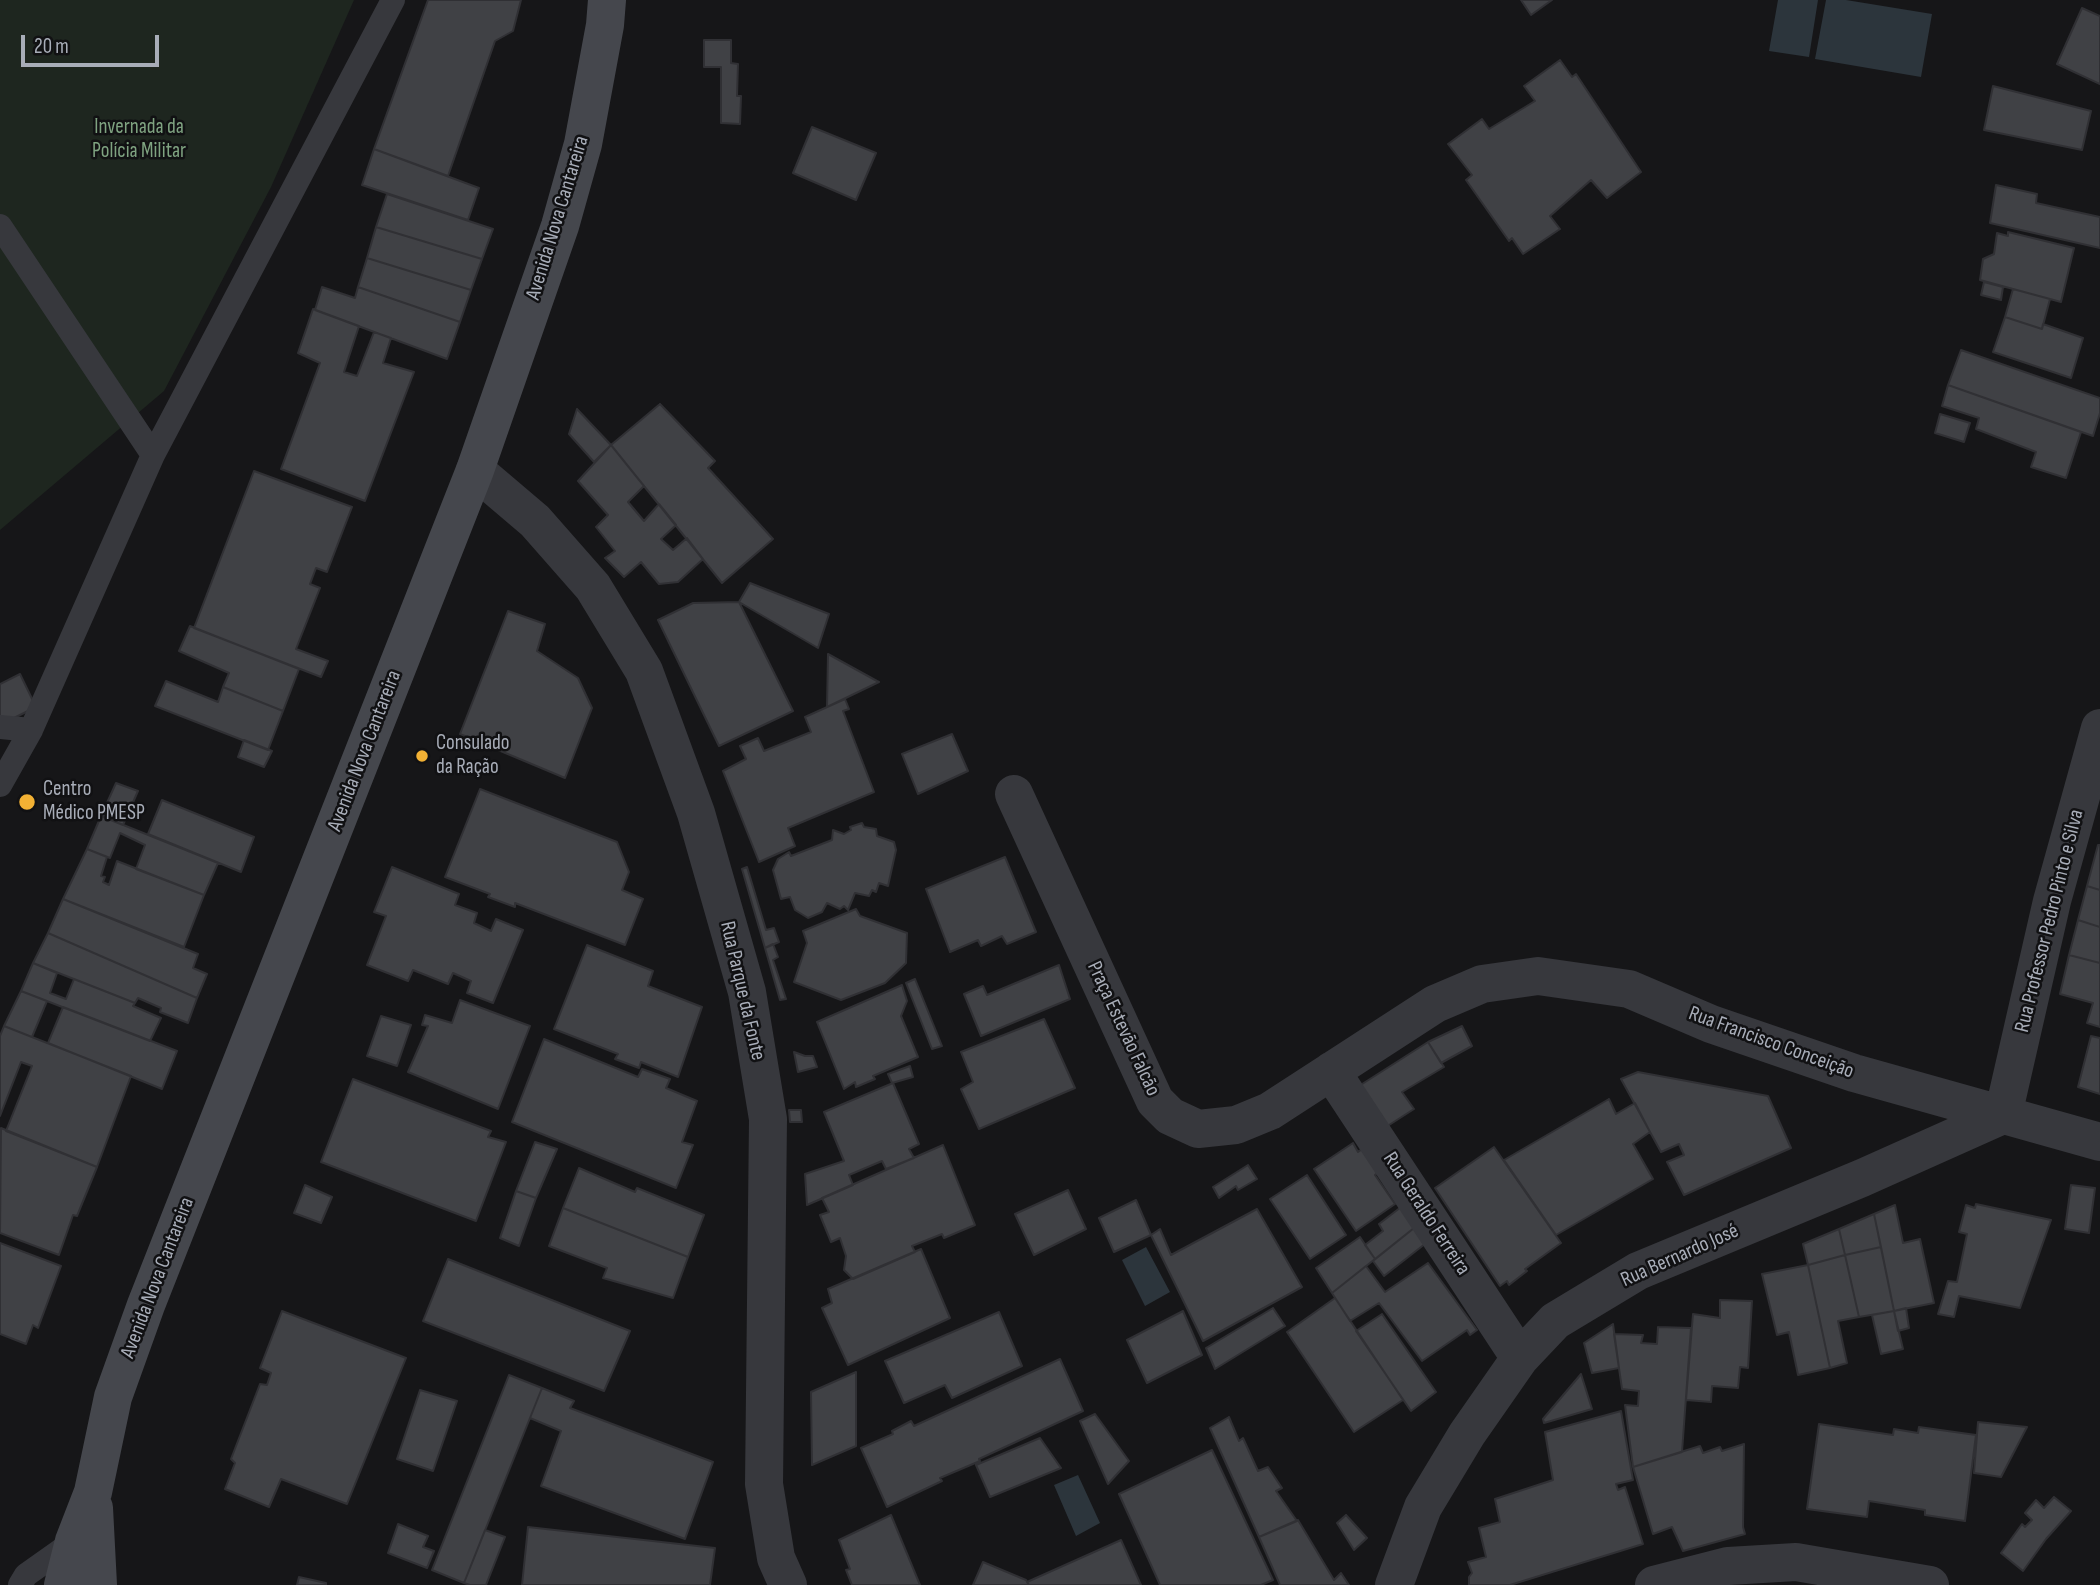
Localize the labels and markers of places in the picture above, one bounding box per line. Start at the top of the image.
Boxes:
place label: Consulado da Ração [436,731,509,781]
marker: Consulado da Ração [414,748,430,764]
place label: Centro Médico PMESP [43,777,145,827]
marker: Centro Médico PMESP [17,792,37,812]

